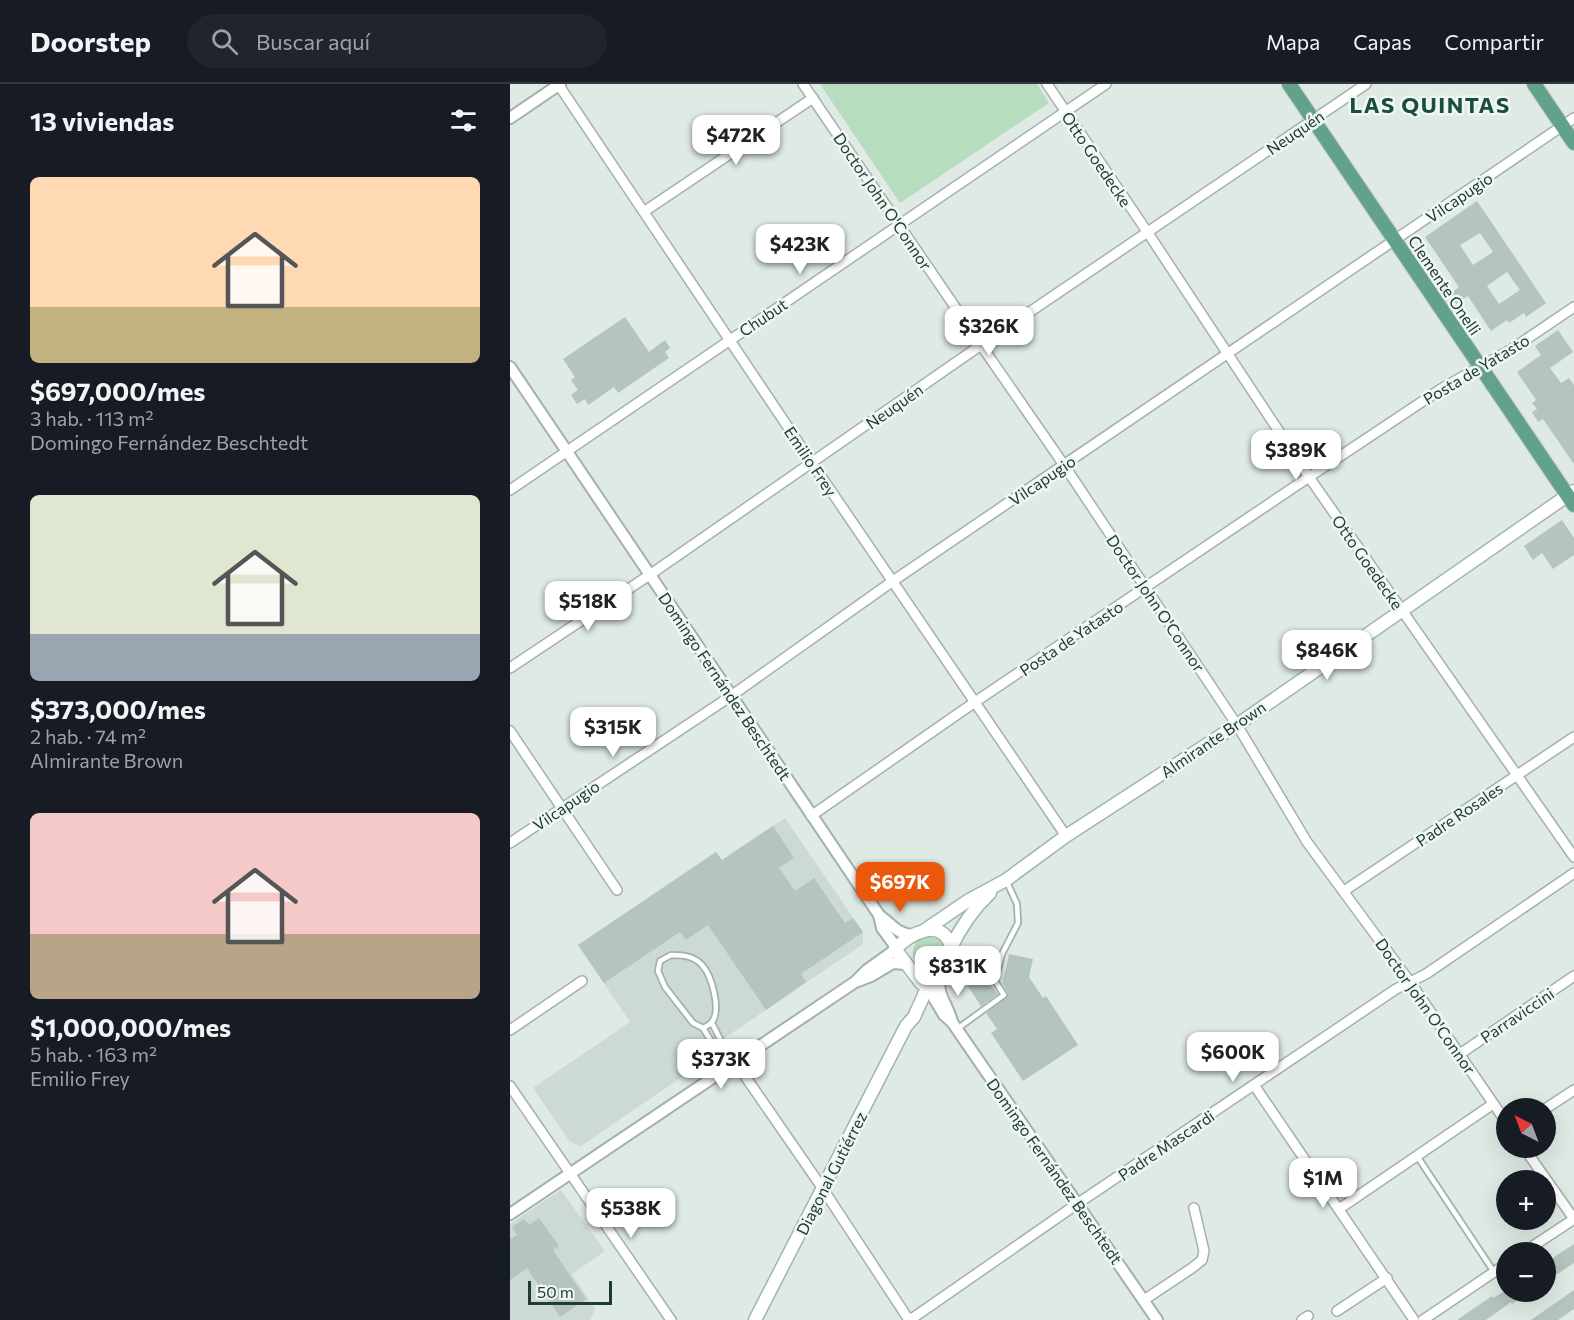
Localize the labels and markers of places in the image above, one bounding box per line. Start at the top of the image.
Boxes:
pin: $472K [694,115,778,166]
pin: $423K [758,224,842,275]
pin: $326K [947,306,1031,357]
pin: $389K [1254,430,1338,481]
pin: $518K [546,581,630,632]
pin: $846K [1285,630,1369,681]
pin: $315K [571,707,655,758]
pin: $697K [858,862,942,913]
pin: $831K [916,946,1000,997]
pin: $600K [1191,1032,1275,1083]
pin: $373K [679,1039,763,1090]
pin: $1M [1294,1158,1352,1209]
pin: $538K [589,1188,673,1239]

